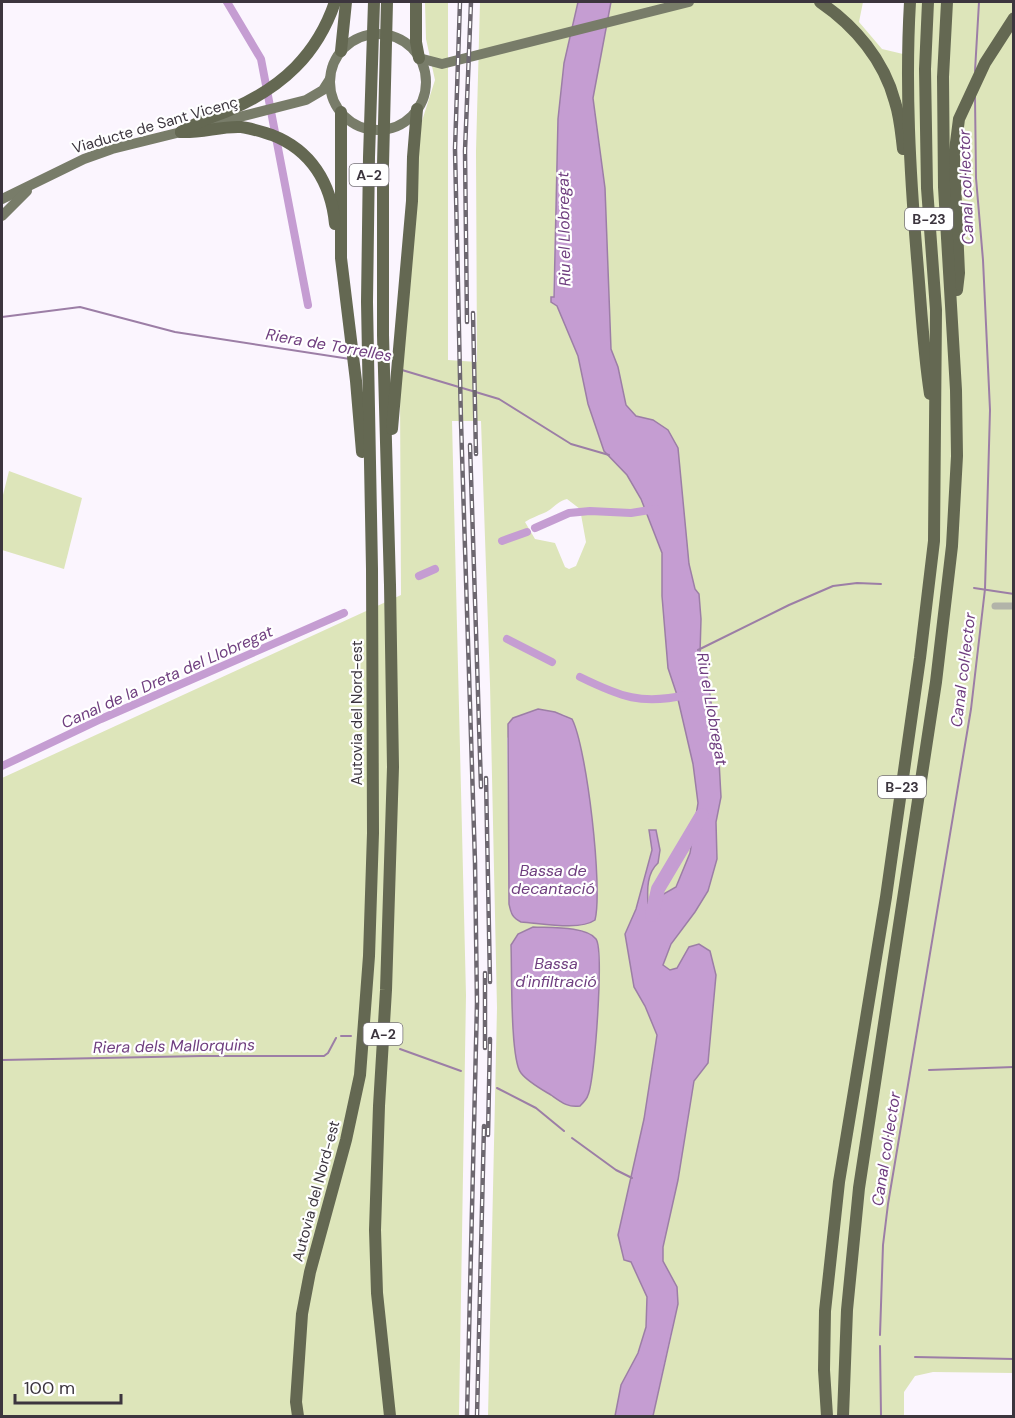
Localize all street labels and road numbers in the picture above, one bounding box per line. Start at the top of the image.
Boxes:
street label: Viaducte de Sant Vicenç [70,92,240,158]
road number: A-2 [350,164,388,186]
road number: B-23 [905,208,953,230]
street label: Autovia del Nord-est [347,640,367,786]
road number: B-23 [878,776,926,798]
road number: A-2 [364,1023,403,1045]
street label: Autovia del Nord-est [288,1118,344,1264]

